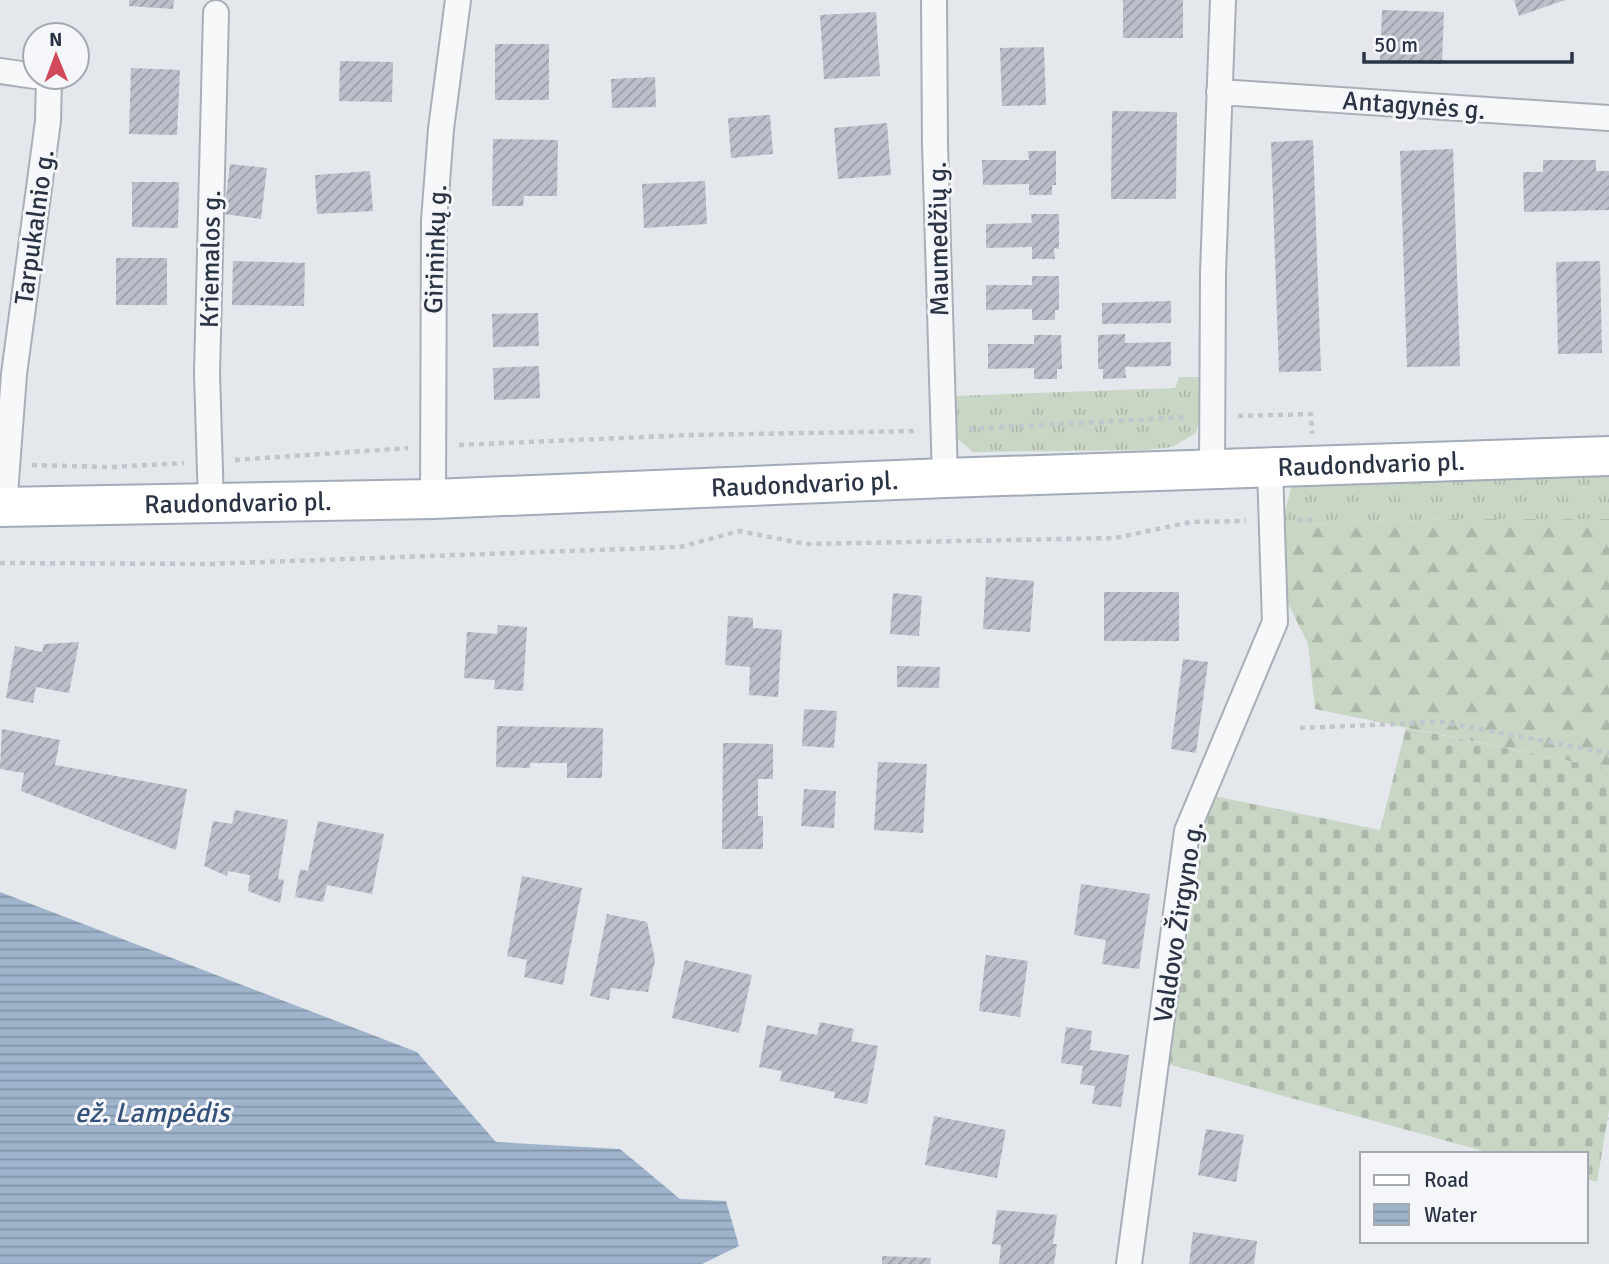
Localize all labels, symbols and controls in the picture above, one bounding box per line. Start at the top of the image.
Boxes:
north arrow [21,21,91,91]
scale bar [1364,21,1572,65]
text: N [49,28,63,52]
text: 50 m [1374,32,1418,58]
street label: Antagynės g. [1341,85,1486,127]
street label: Tarpukalnio g. [8,147,62,307]
street label: Maumedžių g. [922,161,956,317]
street label: Girininkų g. [418,184,454,314]
street label: Kriemalos g. [194,190,228,328]
street label: Raudondvario pl. [1277,446,1466,484]
street label: Raudondvario pl. [710,465,899,505]
street label: Raudondvario pl. [144,486,332,521]
street label: Valdovo Žirgyno g. [1147,819,1211,1025]
water label: ež. Lampėdis [75,1096,232,1130]
legend [1360,1152,1588,1243]
text: Road [1424,1167,1469,1193]
text: Water [1424,1202,1477,1228]

